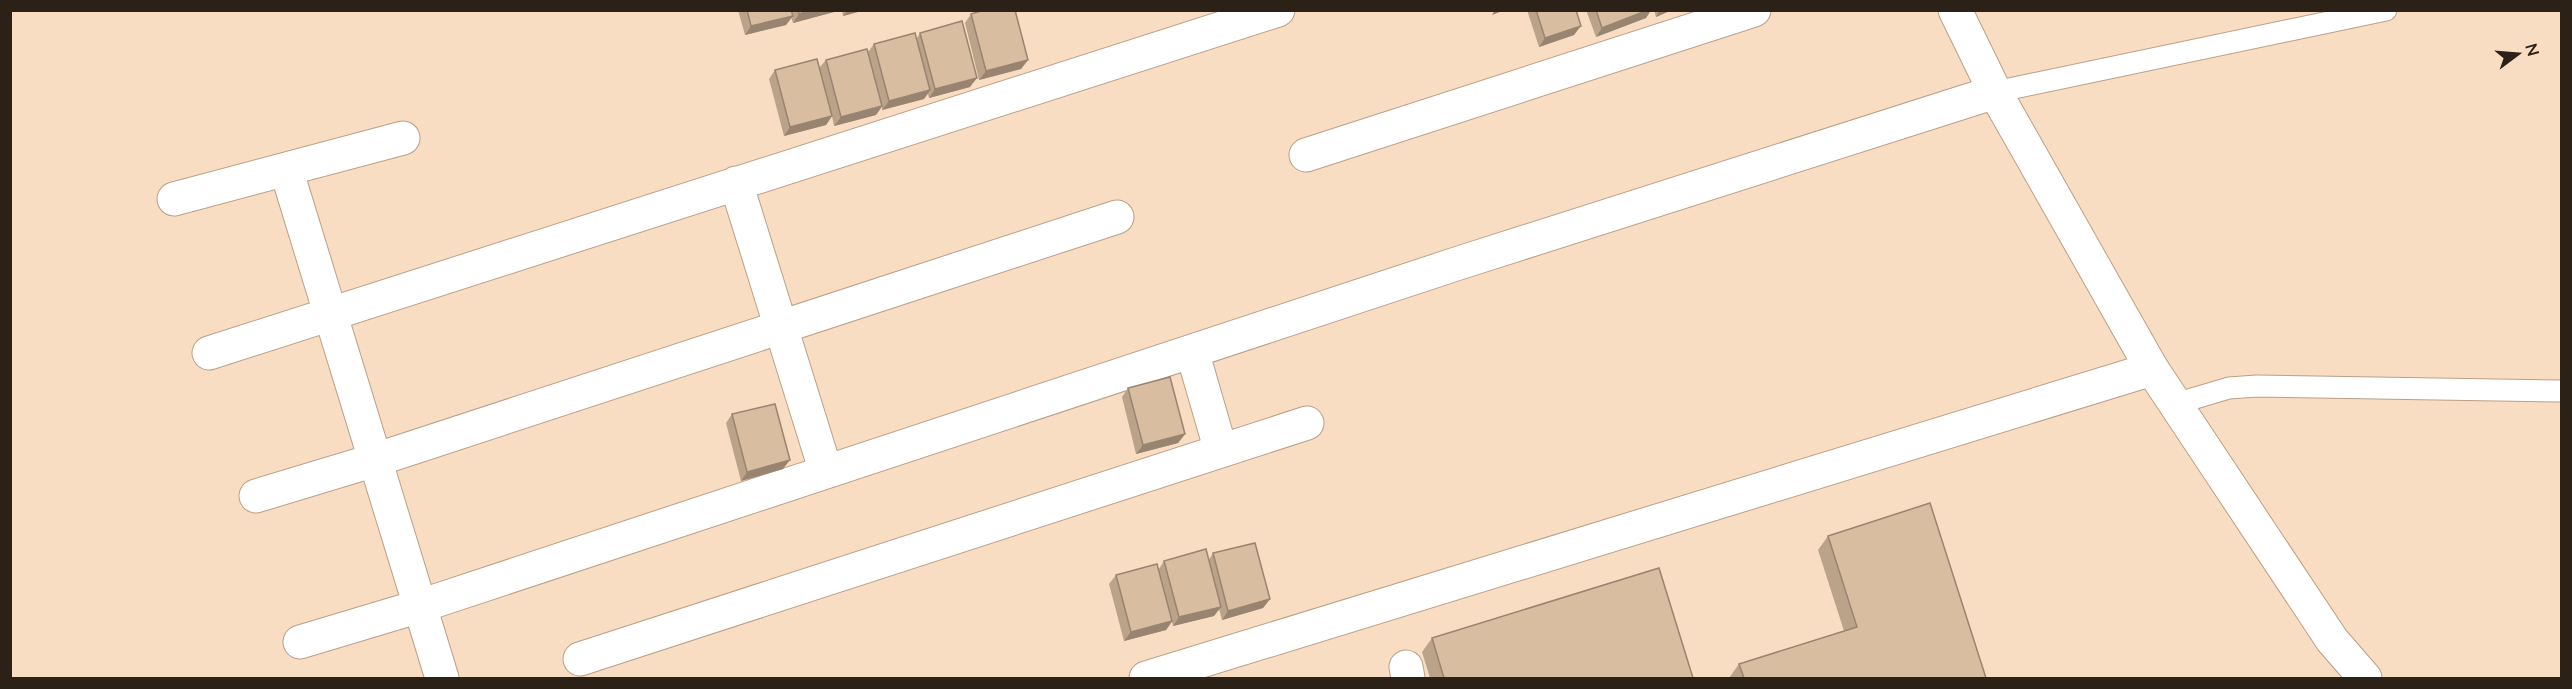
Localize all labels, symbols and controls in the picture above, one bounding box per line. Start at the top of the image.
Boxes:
north arrow [2488,24,2548,84]
text: N [2522,41,2544,58]

